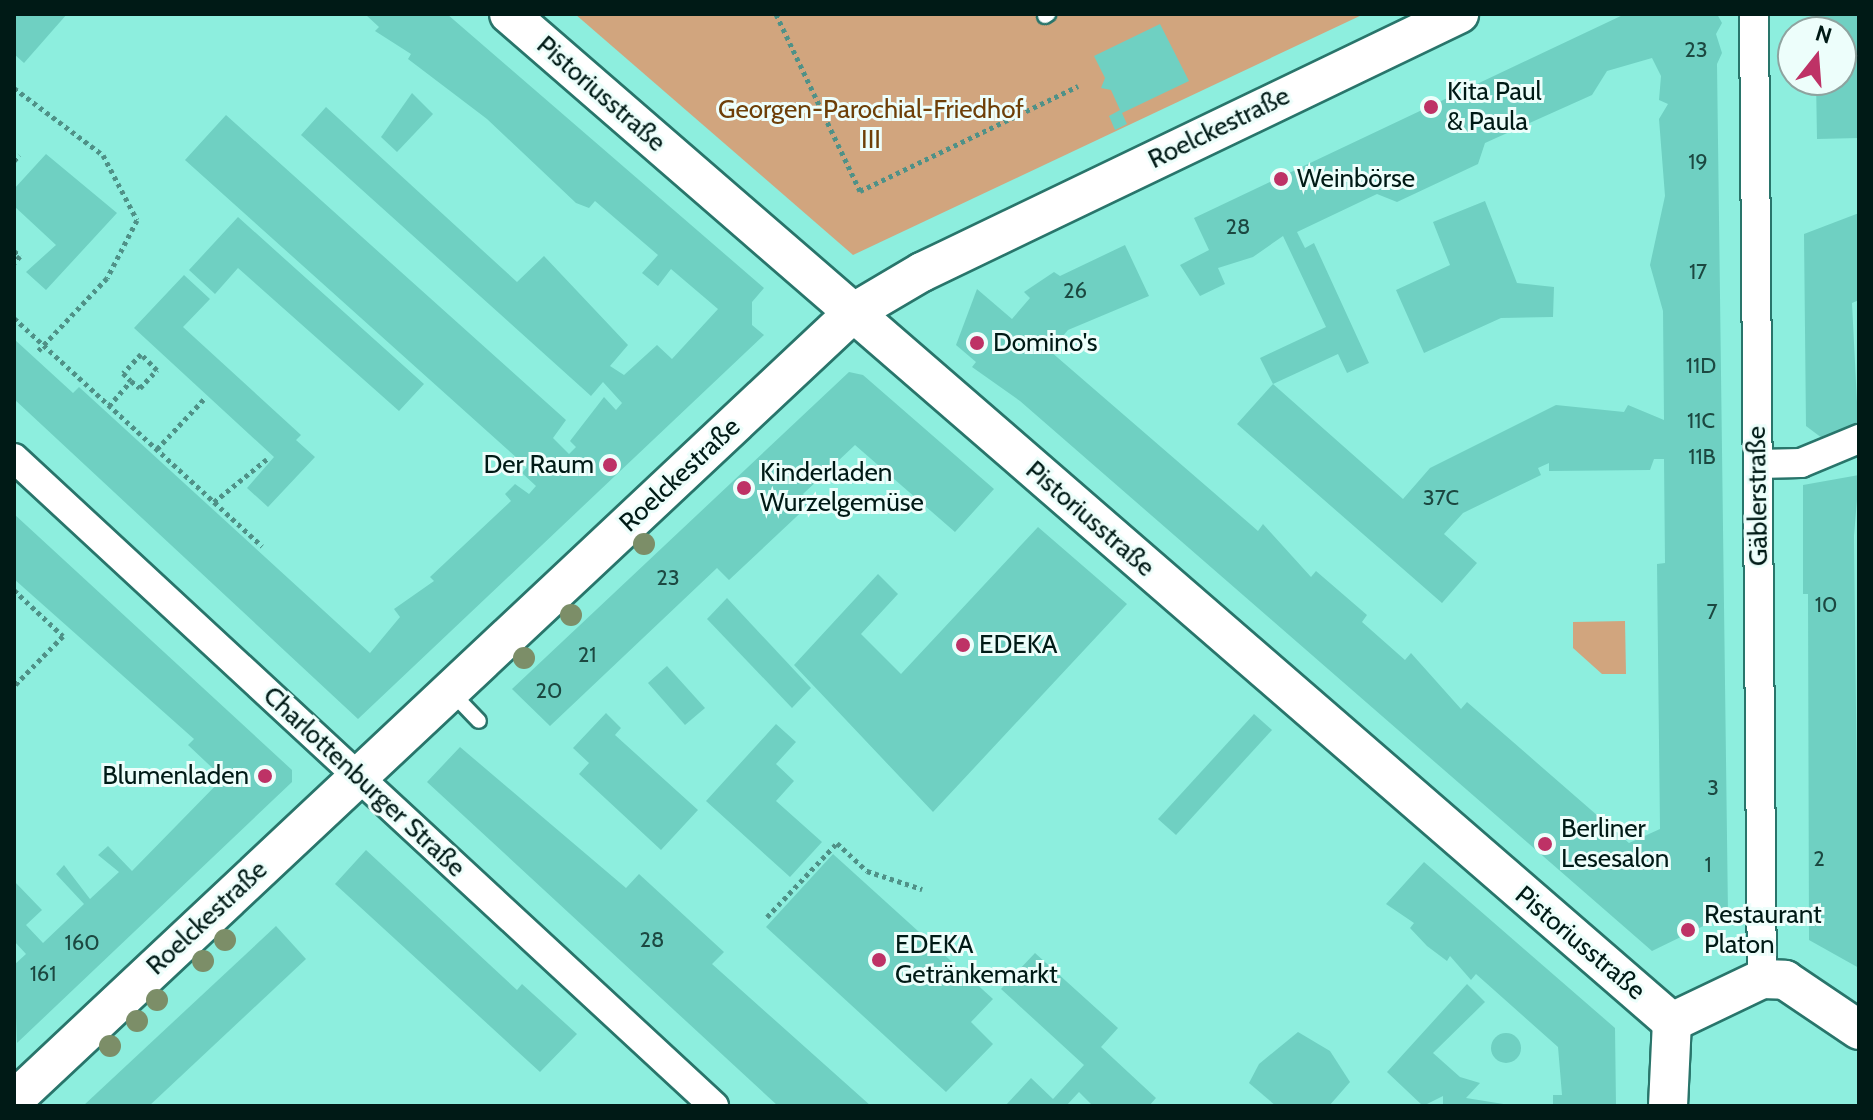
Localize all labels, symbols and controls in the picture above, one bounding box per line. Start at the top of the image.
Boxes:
north arrow [1777,16,1857,96]
text: N [1812,19,1835,50]
street label: Pistoriusstraße [530,30,672,158]
house number: 23 [1684,37,1708,63]
place label: Kita Paul & Paula [1447,76,1542,138]
street label: Roelckestraße [1143,80,1295,176]
park label: Georgen-Parochial-Friedhof III [718,94,1024,156]
marker: Kita Paul & Paula [1422,98,1440,116]
house number: 19 [1688,149,1708,175]
place label: Weinbörse [1297,163,1415,195]
marker: Weinbörse [1272,170,1290,188]
house number: 28 [1226,214,1250,240]
house number: 17 [1689,259,1707,285]
house number: 26 [1063,278,1087,304]
place label: Domino's [993,327,1098,359]
marker: Domino's [968,334,986,352]
house number: 11D [1686,353,1716,379]
house number: 11C [1687,408,1715,434]
street label: Roelckestraße [613,411,747,539]
street label: Gäblerstraße [1741,426,1775,566]
house number: 11B [1688,444,1716,470]
place label: Der Raum [483,449,594,481]
street label: Pistoriusstraße [1019,455,1161,583]
marker: Der Raum [601,456,619,474]
place label: Kinderladen Wurzelgemüse [760,457,924,518]
marker: Kinderladen Wurzelgemüse [735,479,753,497]
house number: 37C [1423,485,1459,511]
house number: 23 [656,565,680,591]
house number: 10 [1815,592,1837,618]
house number: 7 [1706,599,1718,625]
place label: EDEKA [979,629,1057,661]
marker: EDEKA [954,636,972,654]
house number: 21 [578,642,596,668]
house number: 20 [536,678,562,704]
street label: Charlottenburger Straße [256,680,472,884]
place label: Blumenladen [102,760,249,792]
marker: Blumenladen [256,767,274,785]
house number: 3 [1707,775,1719,801]
place label: Berliner Lesesalon [1561,813,1669,874]
marker: Berliner Lesesalon [1536,835,1554,853]
house number: 2 [1813,846,1825,872]
house number: 1 [1704,852,1712,878]
street label: Roelckestraße [140,854,274,982]
street label: Pistoriusstraße [1509,880,1651,1006]
place label: Restaurant Platon [1704,899,1822,960]
marker: Restaurant Platon [1679,921,1697,939]
house number: 28 [640,927,664,953]
place label: EDEKA Getränkemarkt [895,929,1058,990]
house number: 160 [64,930,100,956]
marker: EDEKA Getränkemarkt [870,951,888,969]
house number: 161 [30,961,56,987]

